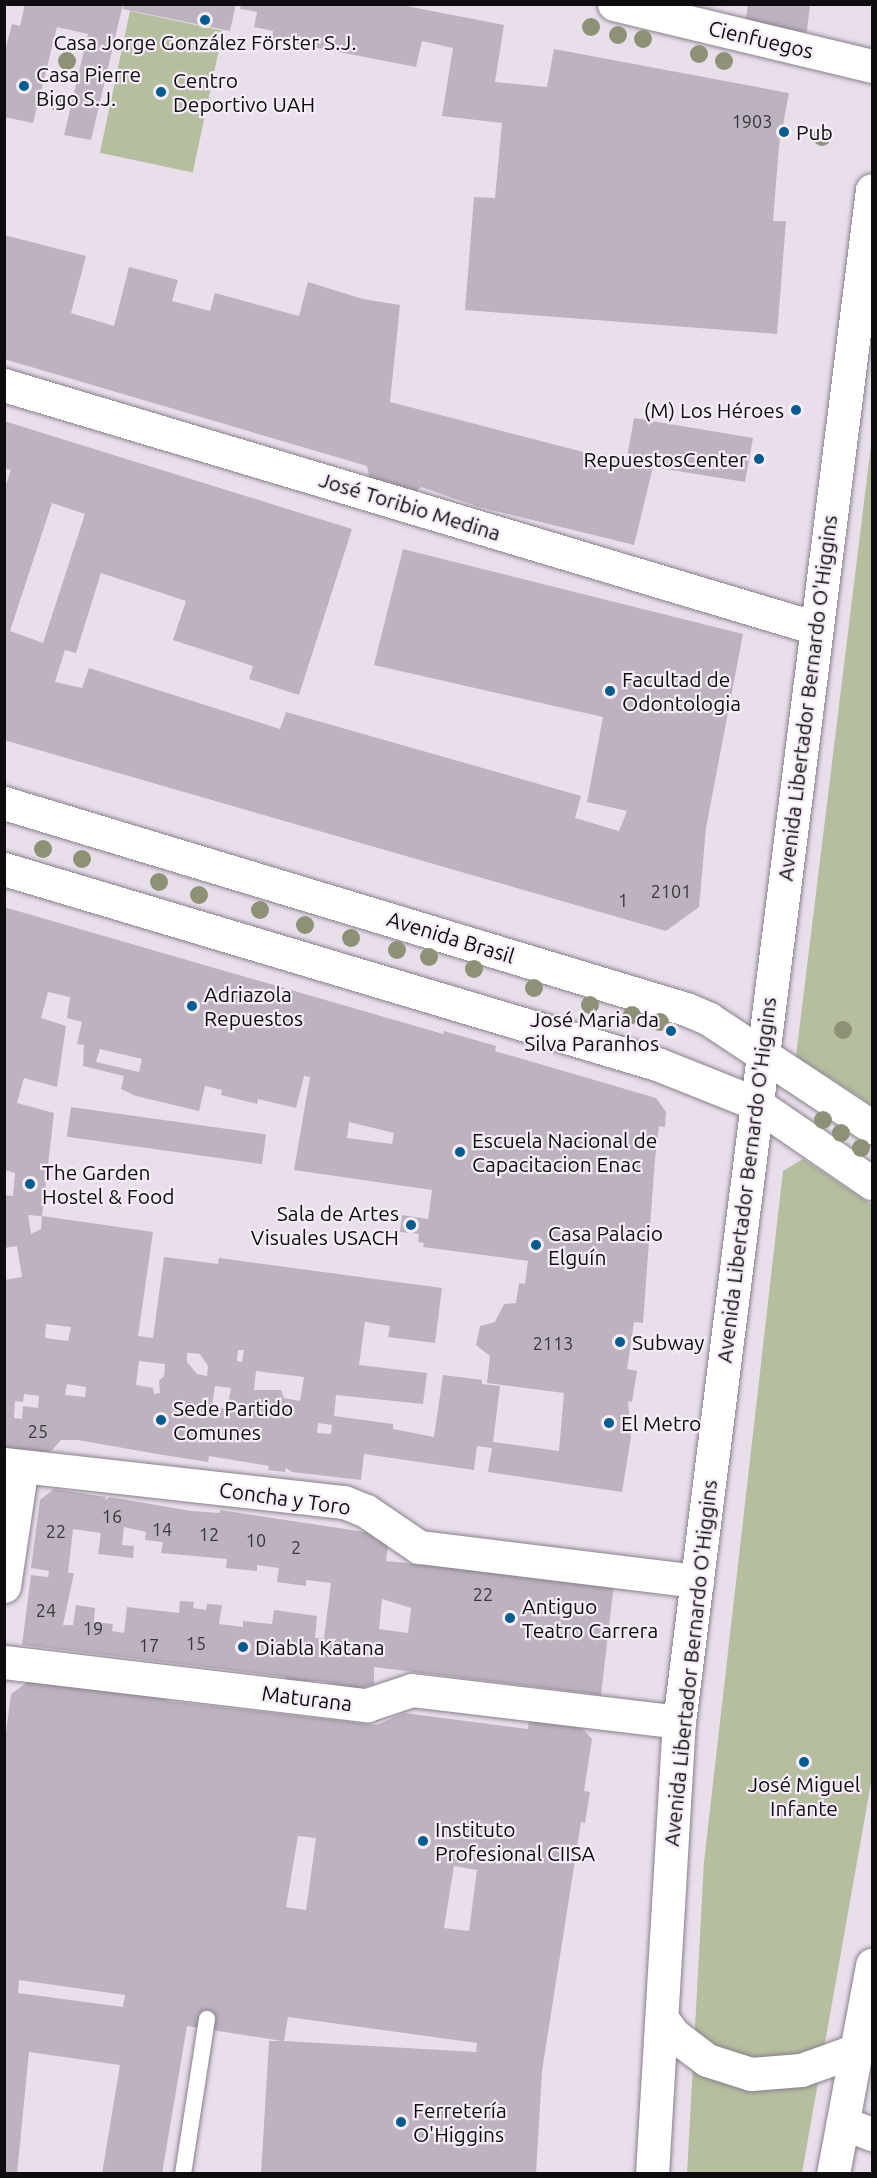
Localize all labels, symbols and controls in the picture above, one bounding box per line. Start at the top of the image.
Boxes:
marker: Casa Jorge González Förster S.J. [198,13,212,27]
street label: Cienfuegos [706,15,816,63]
place label: Casa Jorge González Förster S.J. [53,29,357,55]
place label: Casa Pierre Bigo S.J. [36,61,141,111]
place label: Centro Deportivo UAH [173,67,315,117]
marker: Casa Pierre Bigo S.J. [17,79,31,93]
marker: Centro Deportivo UAH [154,85,168,99]
house number: 1903 [732,110,772,132]
place label: Pub [796,119,833,145]
marker: Pub [777,125,791,139]
place label: (M) Los Héroes [644,397,784,423]
marker: (M) Los Héroes [789,403,803,417]
place label: RepuestosCenter [584,446,747,472]
marker: RepuestosCenter [752,452,766,466]
street label: José Toribio Medina [316,466,504,546]
street label: Avenida Libertador Bernardo O'Higgins [772,514,842,882]
place label: Facultad de Odontologia [622,666,741,716]
marker: Facultad de Odontologia [603,684,617,698]
house number: 2101 [651,880,691,902]
house number: 1 [618,889,628,911]
street label: Avenida Brasil [384,906,518,968]
place label: Adriazola Repuestos [204,981,303,1031]
street label: Avenida Libertador Bernardo O'Higgins [711,996,781,1364]
marker: Adriazola Repuestos [185,999,199,1013]
place label: José Maria da Silva Paranhos [524,1006,659,1056]
marker: José Maria da Silva Paranhos [664,1024,678,1038]
place label: Escuela Nacional de Capacitacion Enac [472,1127,657,1177]
marker: Escuela Nacional de Capacitacion Enac [453,1145,467,1159]
place label: The Garden Hostel & Food [42,1159,175,1209]
marker: The Garden Hostel & Food [23,1177,37,1191]
place label: Sala de Artes Visuales USACH [251,1200,399,1250]
marker: Sala de Artes Visuales USACH [404,1218,418,1232]
place label: Casa Palacio Elguín [548,1220,663,1270]
marker: Casa Palacio Elguín [529,1238,543,1252]
place label: Subway [632,1329,704,1355]
house number: 2113 [533,1332,573,1354]
marker: Subway [613,1335,627,1349]
place label: Sede Partido Comunes [173,1395,293,1445]
place label: El Metro [621,1410,701,1436]
marker: Sede Partido Comunes [154,1413,168,1427]
marker: El Metro [602,1416,616,1430]
house number: 25 [28,1420,48,1442]
street label: Concha y Toro [218,1476,352,1520]
street label: Avenida Libertador Bernardo O'Higgins [658,1479,722,1847]
house number: 16 [102,1505,122,1527]
house number: 14 [152,1518,172,1540]
house number: 22 [46,1520,66,1542]
house number: 12 [199,1523,219,1545]
house number: 10 [246,1529,266,1551]
house number: 2 [291,1536,301,1558]
house number: 22 [473,1583,493,1605]
place label: Antiguo Teatro Carrera [522,1593,658,1643]
house number: 24 [36,1599,56,1621]
marker: Antiguo Teatro Carrera [503,1611,517,1625]
house number: 19 [83,1617,103,1639]
house number: 15 [186,1632,206,1654]
house number: 17 [139,1634,159,1656]
place label: Diabla Katana [255,1634,385,1660]
marker: Diabla Katana [236,1640,250,1654]
street label: Maturana [260,1680,354,1716]
marker: José Miguel Infante [797,1755,811,1769]
place label: José Miguel Infante [748,1771,860,1821]
place label: Instituto Profesional CIISA [435,1816,595,1866]
marker: Instituto Profesional CIISA [416,1834,430,1848]
place label: Ferretería O'Higgins [413,2097,507,2147]
marker: Ferretería O'Higgins [394,2115,408,2129]

